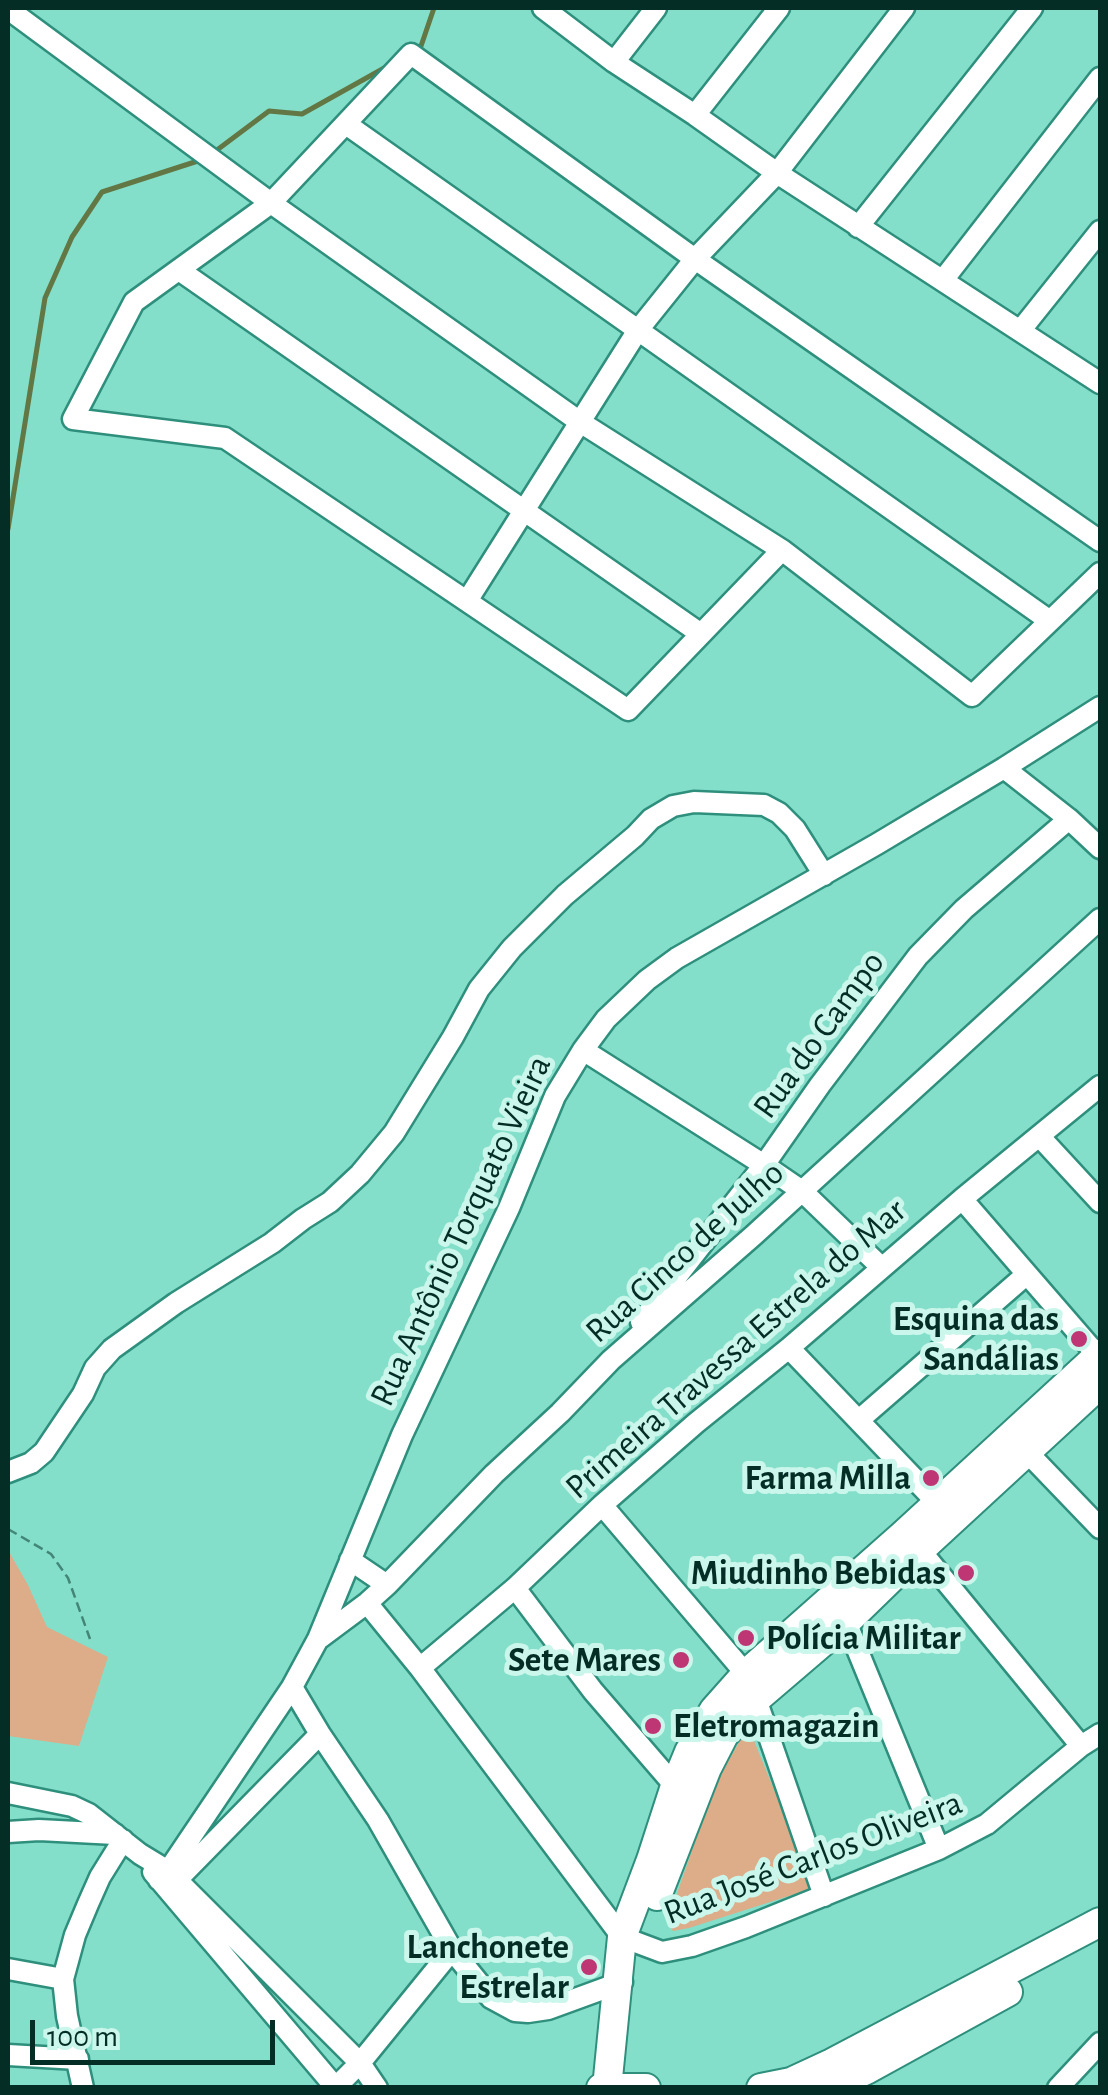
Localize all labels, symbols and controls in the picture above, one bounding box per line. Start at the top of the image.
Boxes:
street label: Rua do Campo [744,943,894,1127]
street label: Rua Antônio Torquato Vieira [361,1049,561,1413]
street label: Rua Cinco de Julho [577,1152,793,1352]
street label: Primeira Travessa Estrela do Mar [557,1190,915,1508]
place label: Esquina das Sandálias [893,1298,1059,1380]
marker: Esquina das Sandálias [1068,1328,1090,1350]
place label: Farma Milla [744,1457,911,1499]
marker: Farma Milla [920,1467,942,1489]
place label: Miudinho Bebidas [691,1552,946,1594]
marker: Miudinho Bebidas [955,1562,977,1584]
place label: Polícia Militar [766,1617,961,1659]
marker: Polícia Militar [735,1627,757,1649]
place label: Sete Mares [508,1639,661,1681]
marker: Sete Mares [670,1649,692,1671]
place label: Eletromagazin [673,1705,879,1747]
marker: Eletromagazin [642,1715,664,1737]
street label: Rua José Carlos Oliveira [658,1782,968,1934]
place label: Lanchonete Estrelar [406,1926,569,2008]
marker: Lanchonete Estrelar [578,1956,600,1978]
scale bar [35,2000,280,2062]
text: 100 m [47,2022,118,2052]

